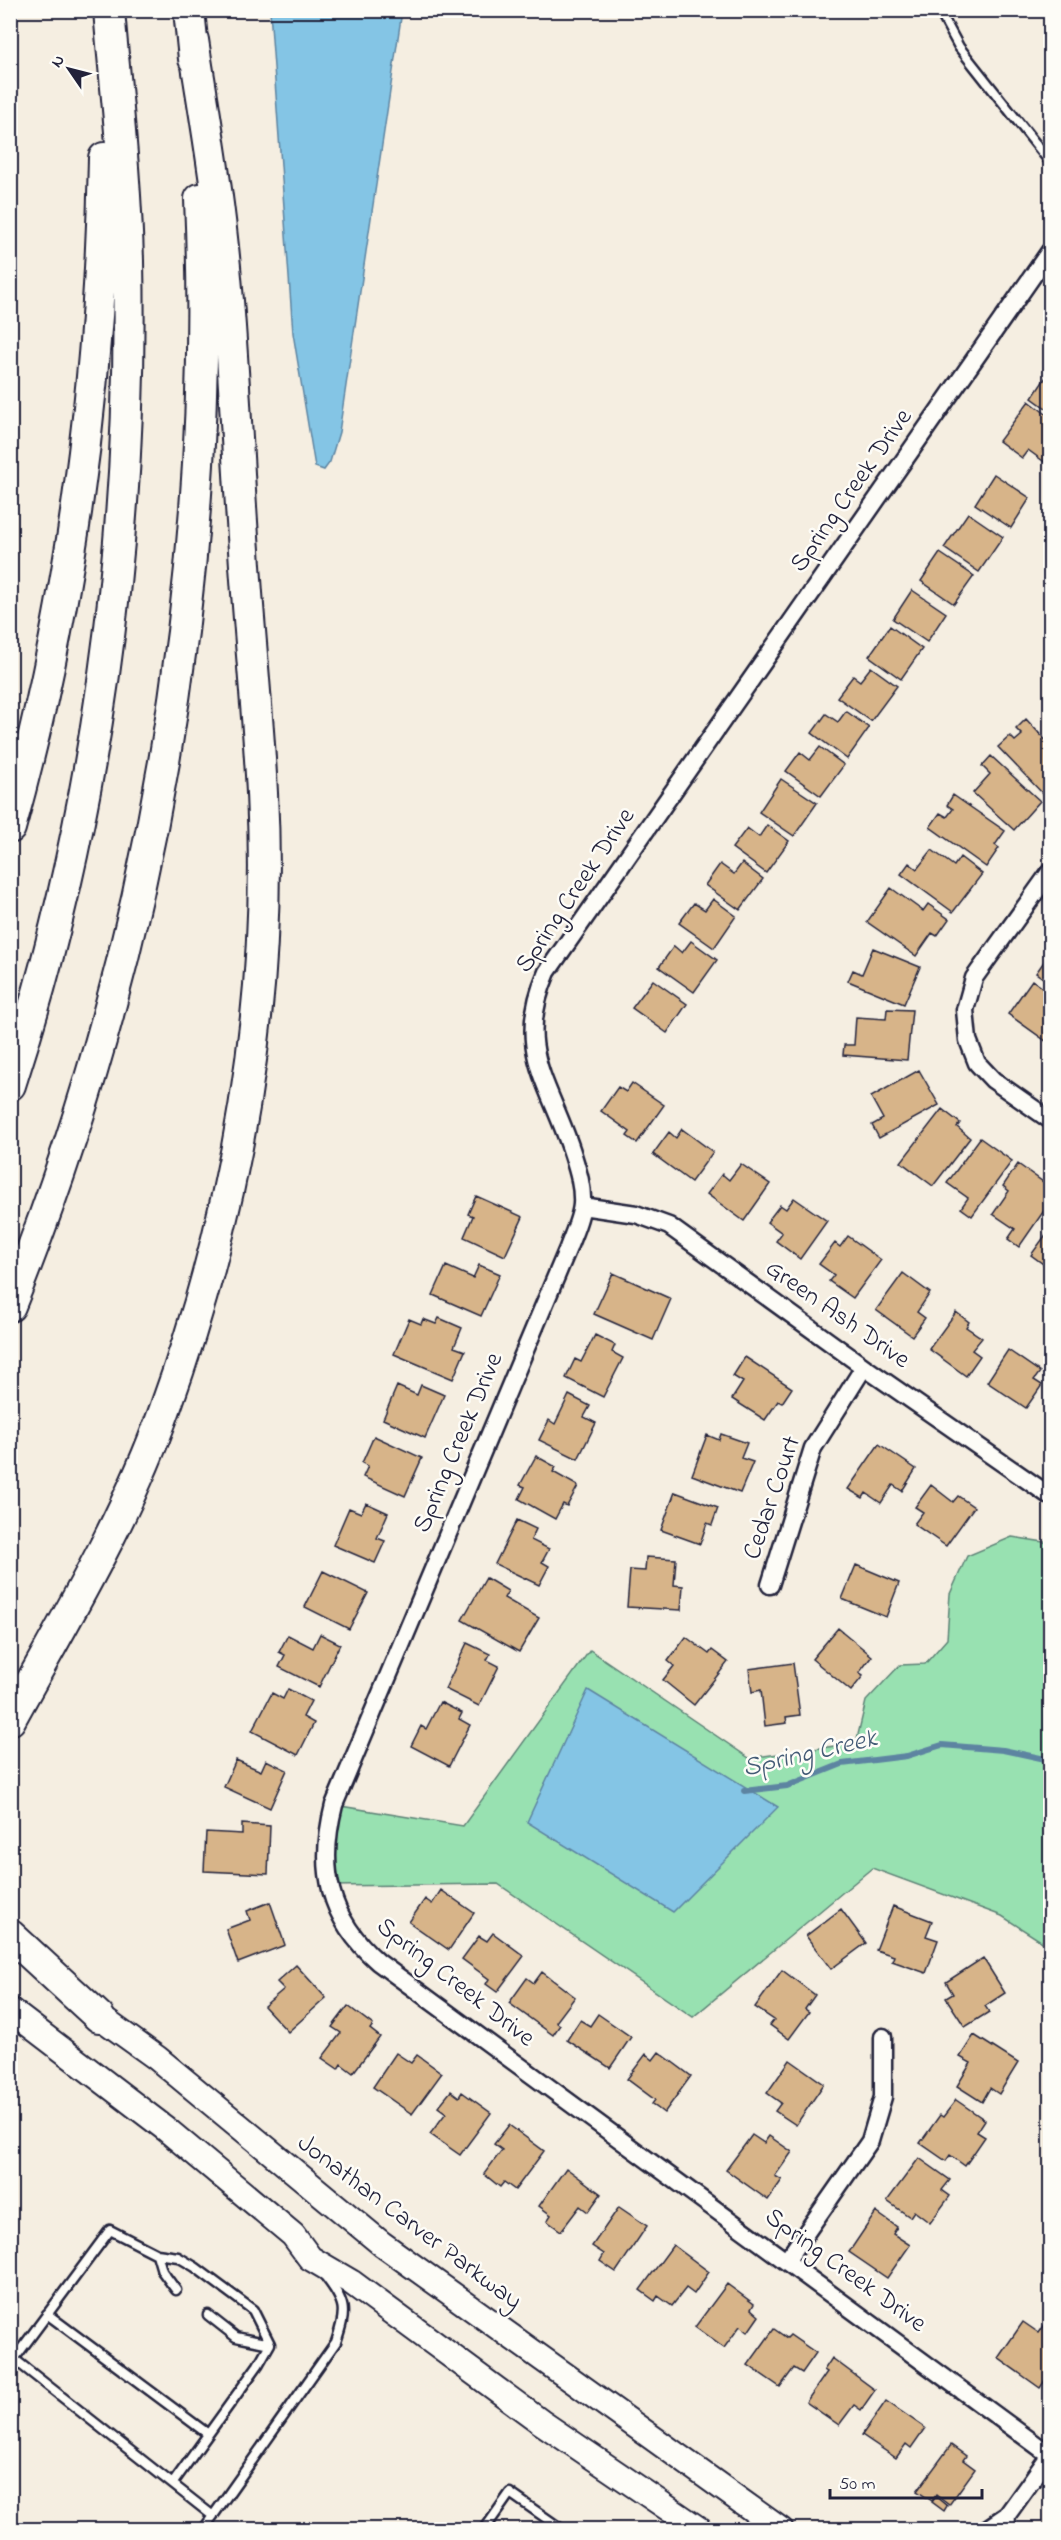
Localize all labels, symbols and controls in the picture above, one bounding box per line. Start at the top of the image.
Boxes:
north arrow [39,39,99,99]
text: N [45,50,71,73]
street label: Spring Creek Drive [781,401,923,581]
street label: Spring Creek Drive [506,800,646,981]
street label: Green Ash Drive [757,1251,918,1379]
street label: Spring Creek Drive [404,1347,514,1539]
street label: Cedar Court [734,1431,812,1565]
water label: Spring Creek [739,1719,882,1789]
street label: Spring Creek Drive [367,1909,543,2057]
street label: Jonathan Carver Parkway [288,2126,530,2320]
street label: Spring Creek Drive [756,2199,934,2343]
scale bar [830,2462,982,2500]
text: 50 m [839,2472,876,2498]

